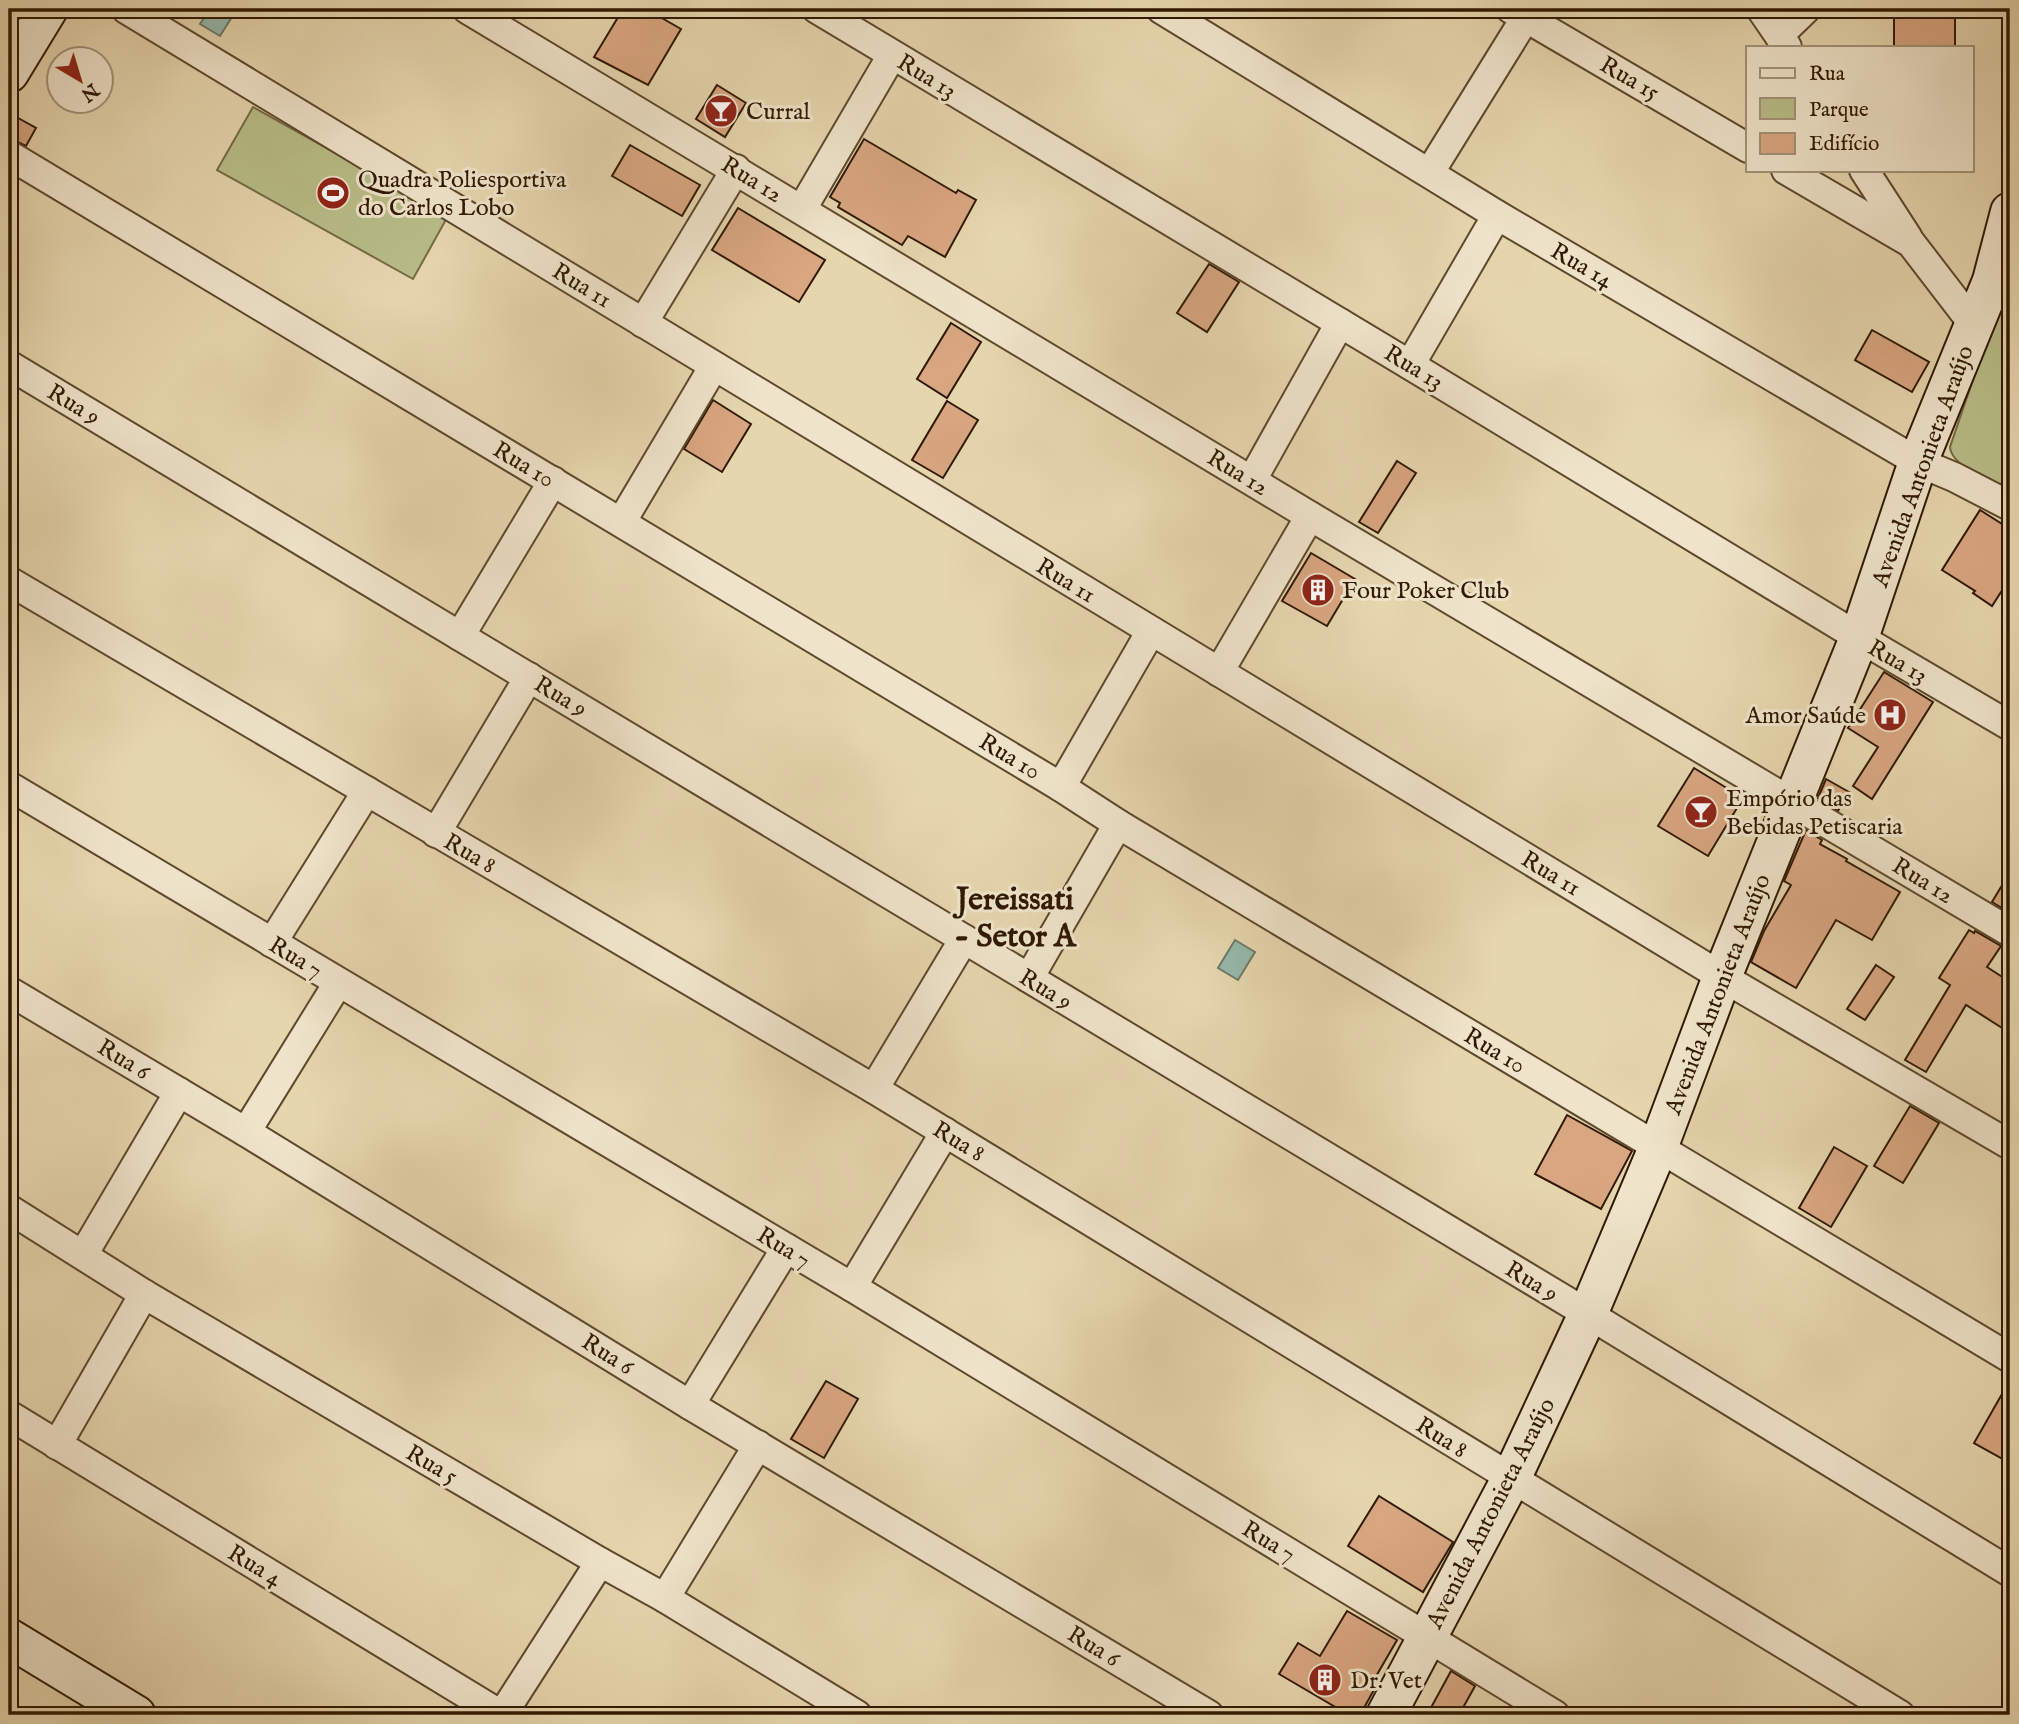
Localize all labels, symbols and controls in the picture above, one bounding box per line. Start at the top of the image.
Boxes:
north arrow [46,46,116,116]
legend [1746,46,1974,172]
street label: Rua 13 [891,47,962,107]
street label: Rua 15 [1594,50,1665,109]
text: Rua [1809,61,1846,88]
text: N [75,77,104,107]
bar icon: Curral [702,92,740,130]
place label: Curral [746,97,811,128]
text: Parque [1809,97,1869,124]
text: Edifício [1809,131,1879,158]
street label: Rua 12 [715,150,788,211]
place label: Quadra Poliesportiva do Carlos Lobo [358,165,567,224]
sports icon: Quadra Poliesportiva do Carlos Lobo [314,174,352,212]
street label: Rua 14 [1545,236,1618,297]
street label: Rua 11 [546,256,617,316]
street label: Rua 13 [1378,338,1449,398]
street label: Avenida Antonieta Araújo [1865,341,1982,593]
street label: Rua 9 [41,377,105,433]
street label: Rua 10 [487,435,560,496]
street label: Rua 12 [1201,443,1274,504]
street label: Rua 11 [1030,551,1101,611]
building icon: Four Poker Club [1299,571,1337,609]
place label: Four Poker Club [1342,576,1509,607]
street label: Rua 13 [1862,633,1933,692]
street label: Rua 9 [528,669,592,725]
hospital icon: Amor Saúde [1871,696,1909,734]
place label: Amor Saúde [1744,701,1866,732]
street label: Rua 10 [973,727,1046,788]
place label: Empório das Bebidas Petiscaria [1726,784,1903,843]
bar icon: Empório das Bebidas Petiscaria [1682,793,1720,831]
street label: Rua 8 [437,827,501,882]
street label: Rua 11 [1515,844,1586,904]
street label: Rua 12 [1886,851,1959,912]
street label: Avenida Antonieta Araújo [1658,870,1779,1120]
district label: Jereissati - Setor A [952,880,1077,958]
street label: Rua 7 [263,930,328,986]
street label: Rua 9 [1013,962,1077,1018]
street label: Rua 10 [1458,1021,1531,1082]
street label: Rua 6 [91,1032,156,1089]
street label: Rua 8 [926,1115,990,1170]
street label: Rua 7 [751,1220,816,1276]
street label: Rua 9 [1499,1254,1563,1310]
street label: Rua 6 [575,1327,640,1384]
street label: Avenida Antonieta Araújo [1419,1393,1563,1635]
street label: Rua 8 [1409,1410,1473,1466]
street label: Rua 5 [400,1438,463,1493]
street label: Rua 7 [1236,1514,1301,1570]
street label: Rua 4 [221,1538,287,1595]
street label: Rua 6 [1061,1619,1126,1676]
building icon: Dr. Vet [1306,1661,1344,1699]
place label: Dr. Vet [1350,1666,1422,1697]

